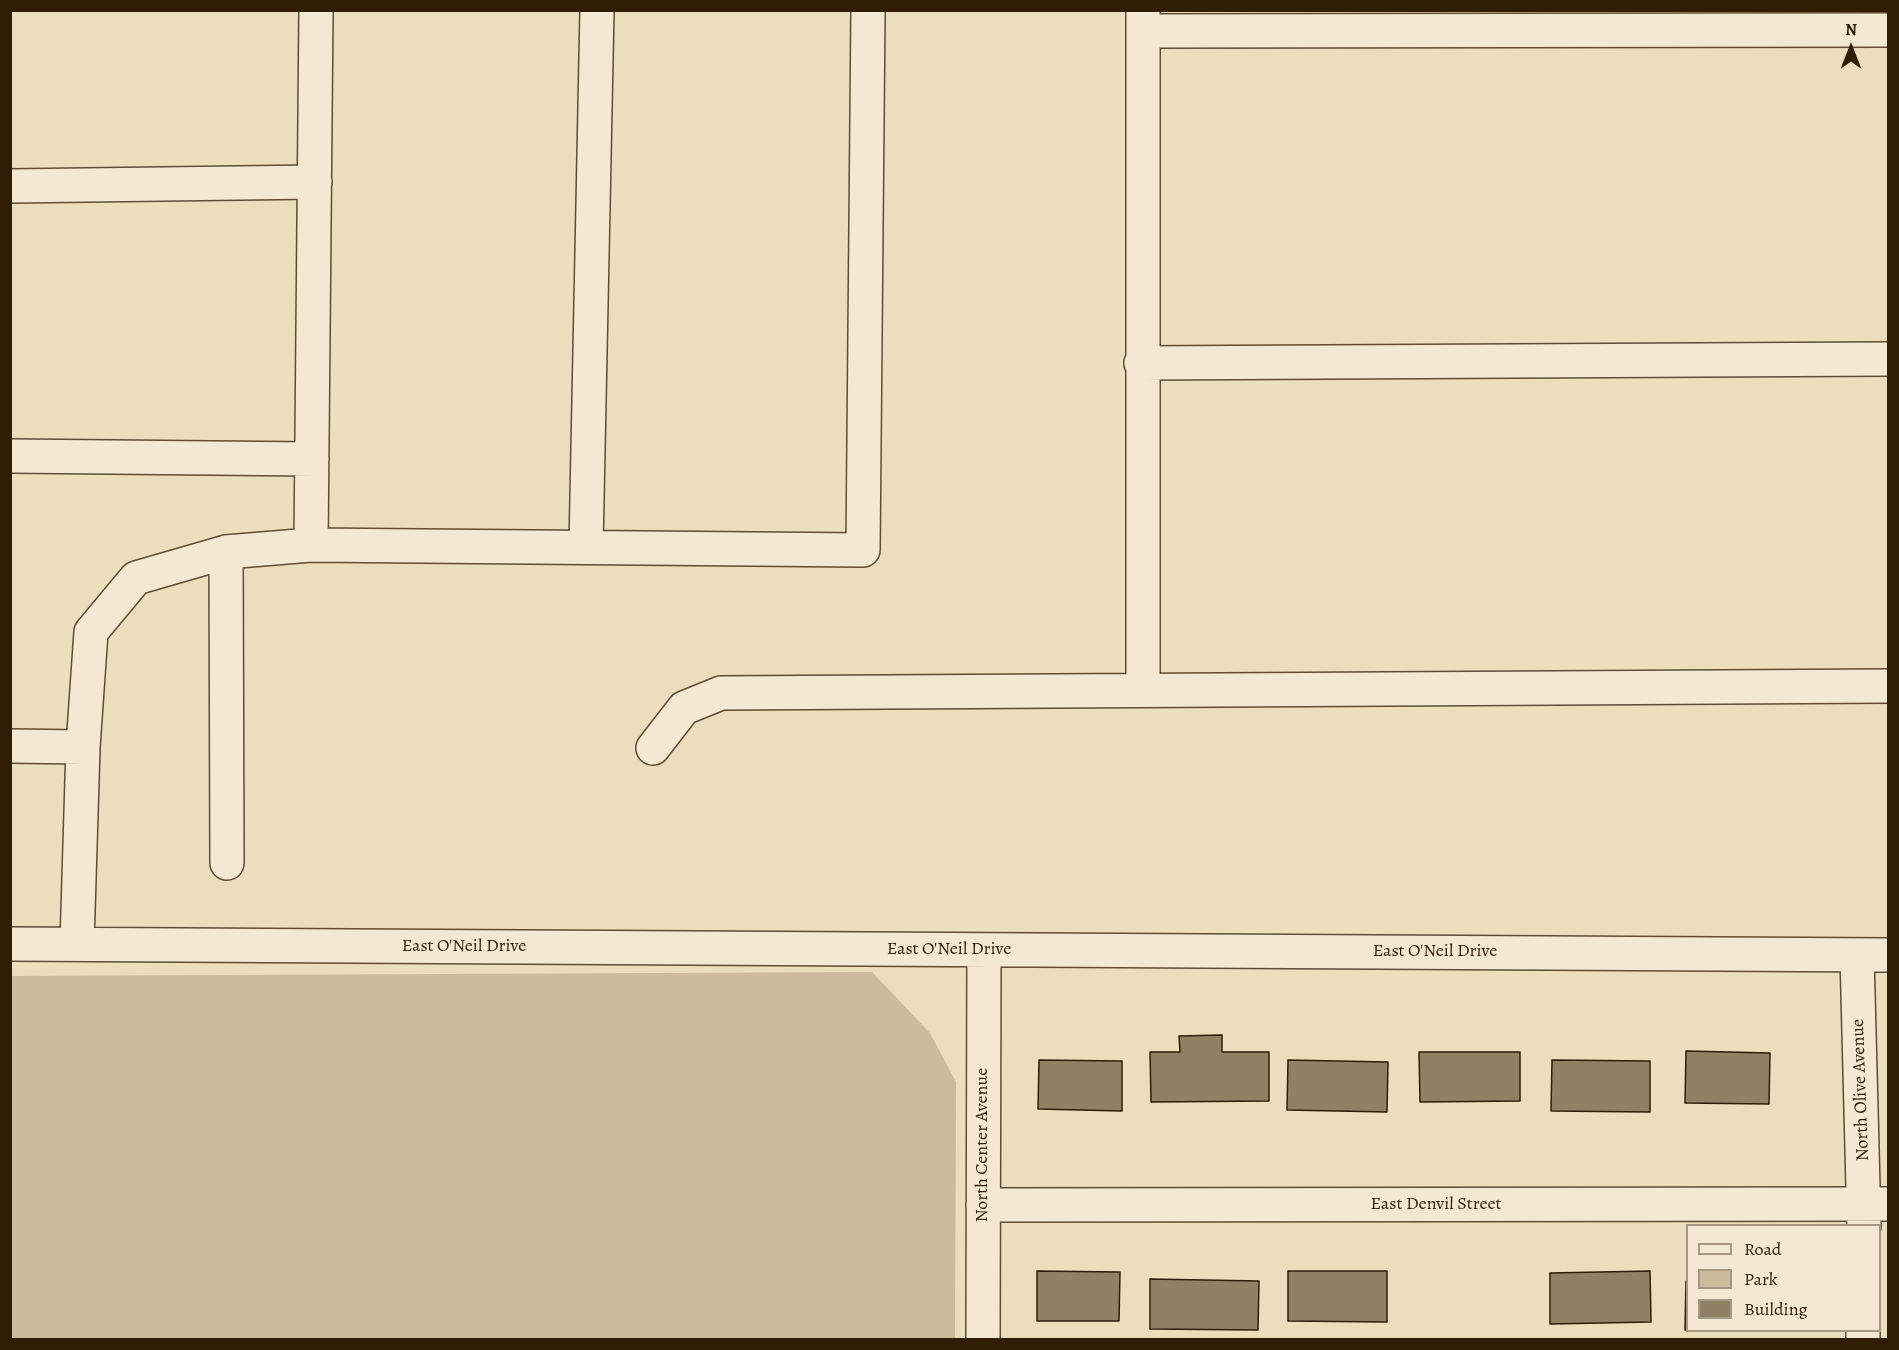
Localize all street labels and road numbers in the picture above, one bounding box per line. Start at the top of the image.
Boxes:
street label: East O'Neil Drive [402,936,526,958]
street label: East O'Neil Drive [887,939,1011,961]
street label: East O'Neil Drive [1373,941,1497,963]
street label: North Olive Avenue [1848,1018,1874,1162]
street label: North Center Avenue [972,1068,994,1222]
street label: East Denvil Street [1371,1194,1501,1216]

